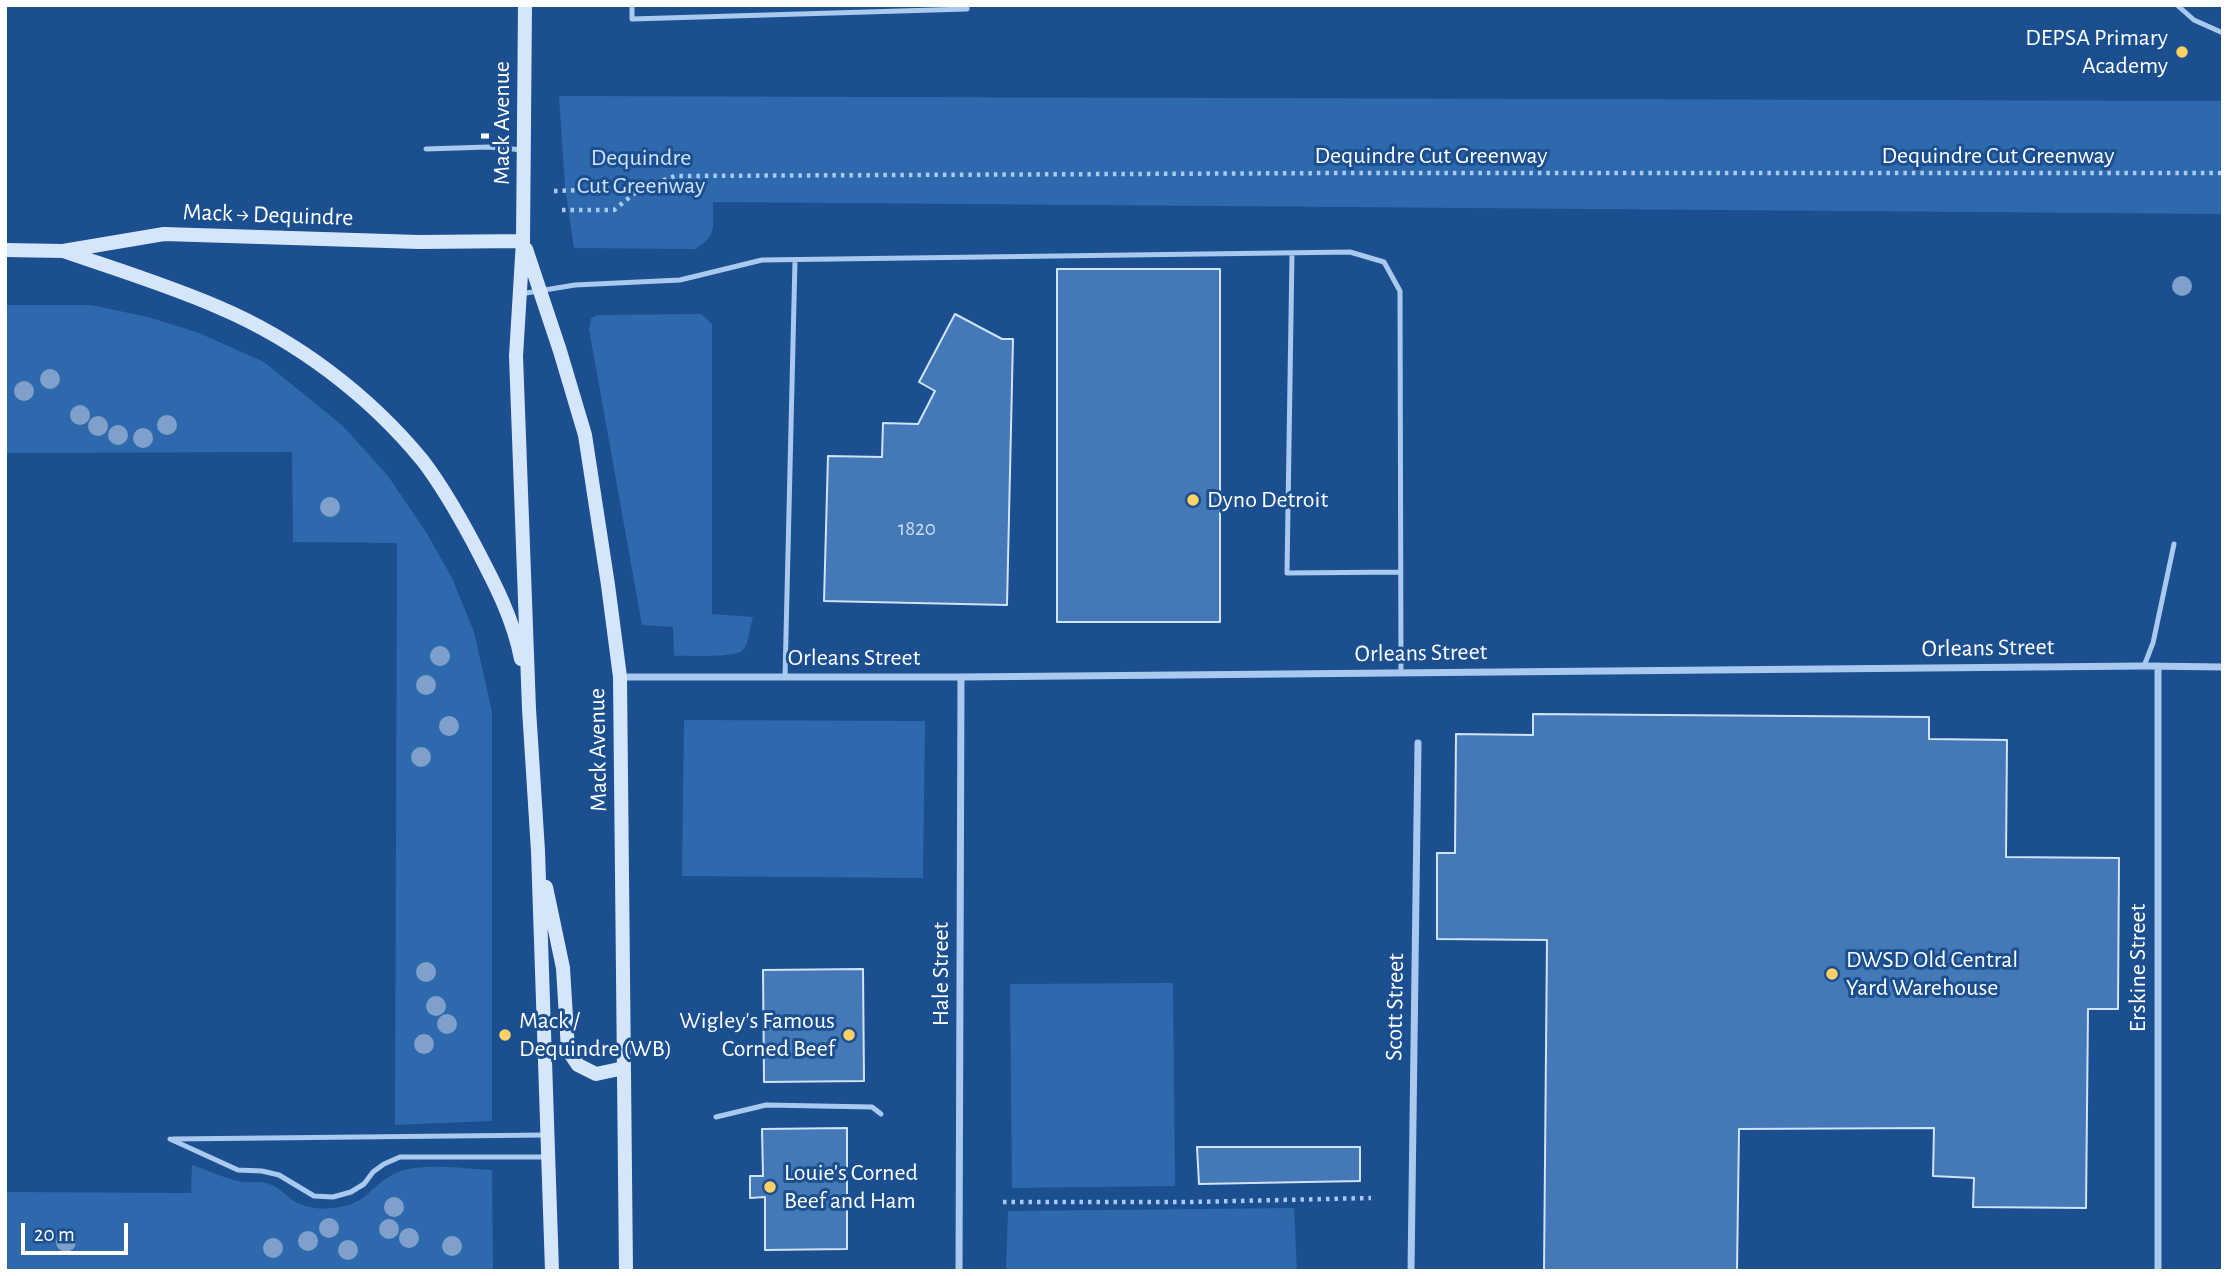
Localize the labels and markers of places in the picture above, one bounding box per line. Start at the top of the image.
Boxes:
place label: DEPSA Primary Academy [2025,24,2168,80]
marker: DEPSA Primary Academy [2174,44,2190,60]
place label: Dyno Detroit [1207,486,1328,514]
marker: Dyno Detroit [1185,492,1201,508]
place label: DWSD Old Central Yard Warehouse [1846,946,2018,1002]
marker: DWSD Old Central Yard Warehouse [1824,966,1840,982]
place label: Mack / Dequindre (WB) [519,1007,672,1063]
place label: Wigley's Famous Corned Beef [679,1007,835,1063]
marker: Mack / Dequindre (WB) [497,1027,513,1043]
marker: Wigley's Famous Corned Beef [841,1027,857,1043]
place label: Louie's Corned Beef and Ham [784,1159,918,1215]
marker: Louie's Corned Beef and Ham [762,1179,778,1195]

